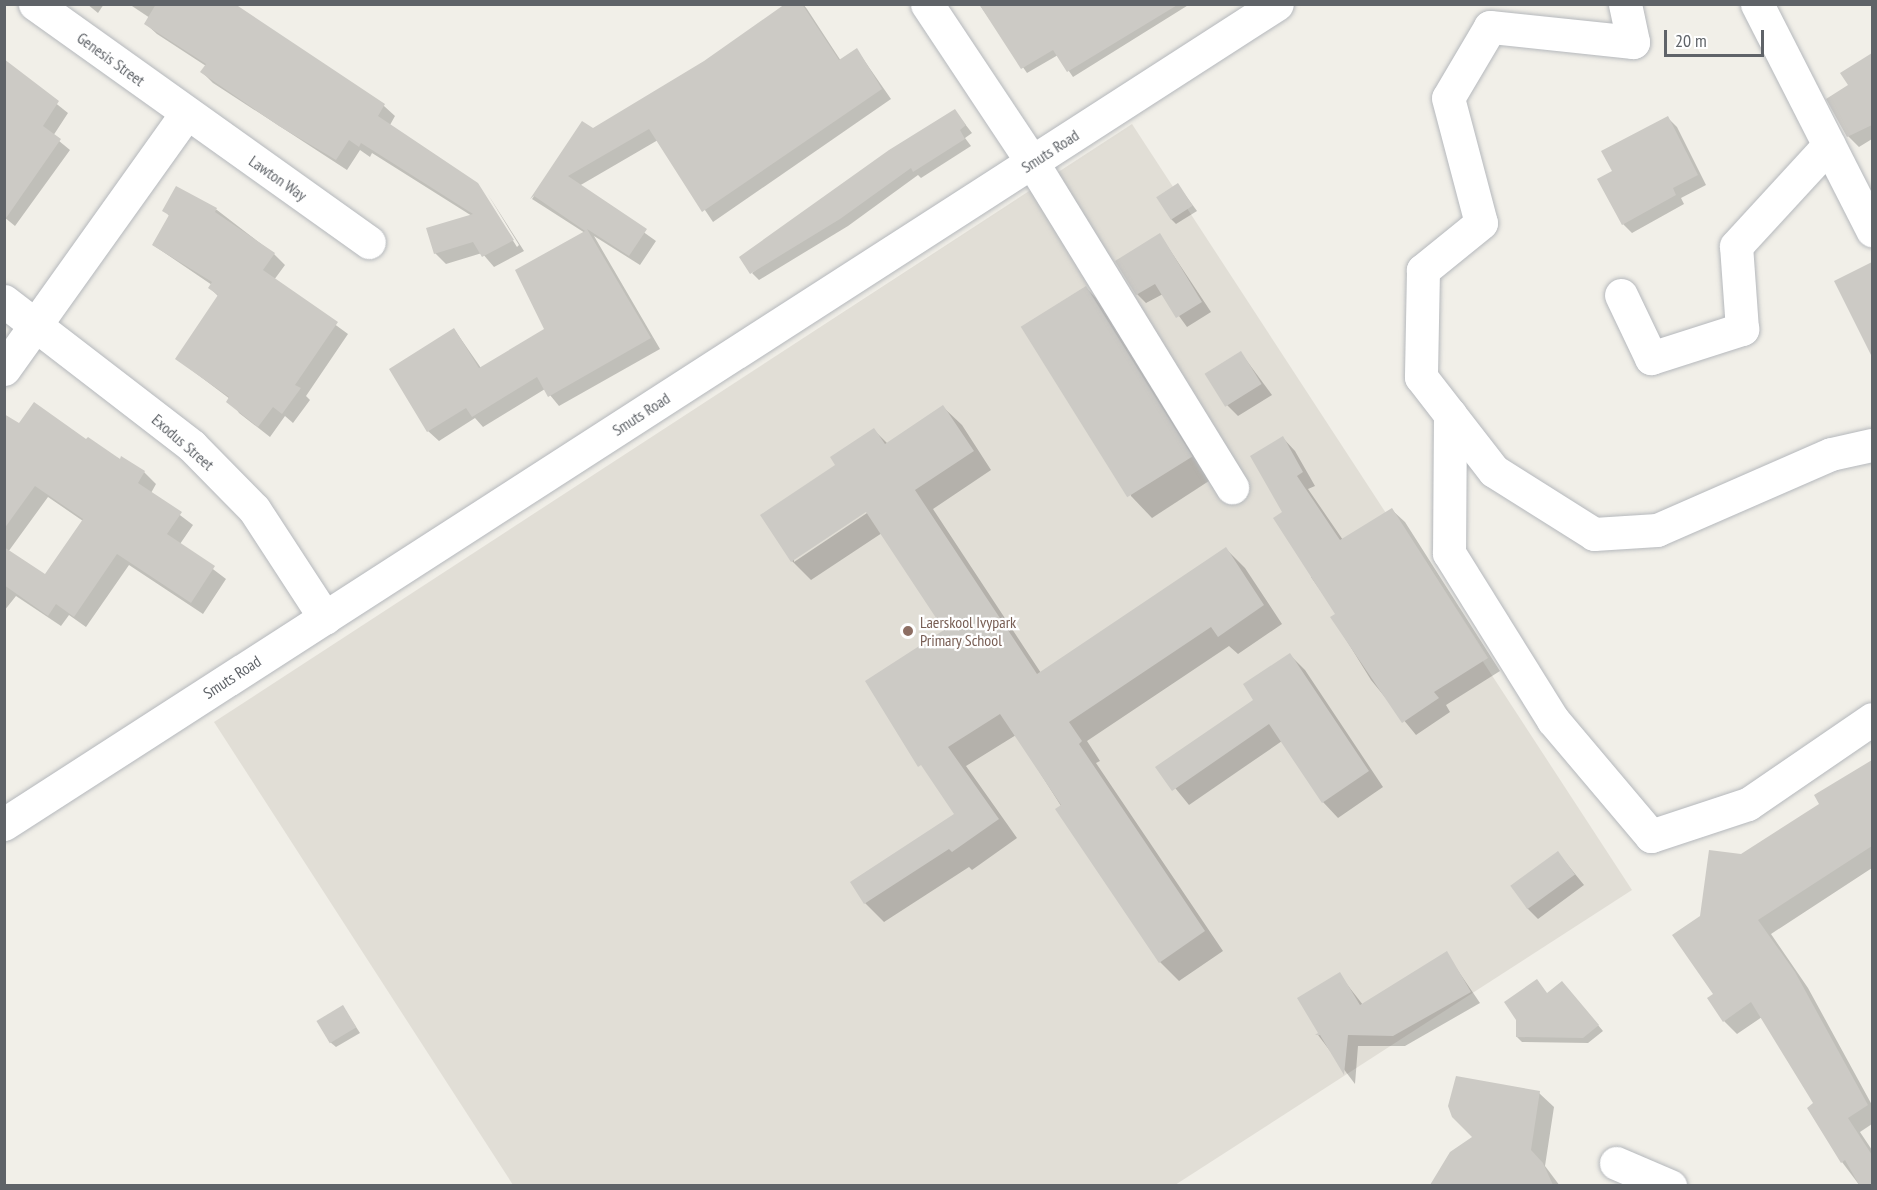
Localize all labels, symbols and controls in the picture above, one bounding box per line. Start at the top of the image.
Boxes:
scale bar [1667,18,1768,56]
street label: Genesis Street [73,28,149,90]
text: 20 m [1675,29,1707,52]
street label: Smuts Road [1018,125,1082,177]
street label: Lawton Way [245,151,311,205]
street label: Smuts Road [609,388,673,440]
street label: Exodus Street [148,410,218,474]
place label: Laerskool Ivypark Primary School [920,612,1016,650]
marker: Laerskool Ivypark Primary School [901,624,915,638]
street label: Smuts Road [200,651,264,703]

